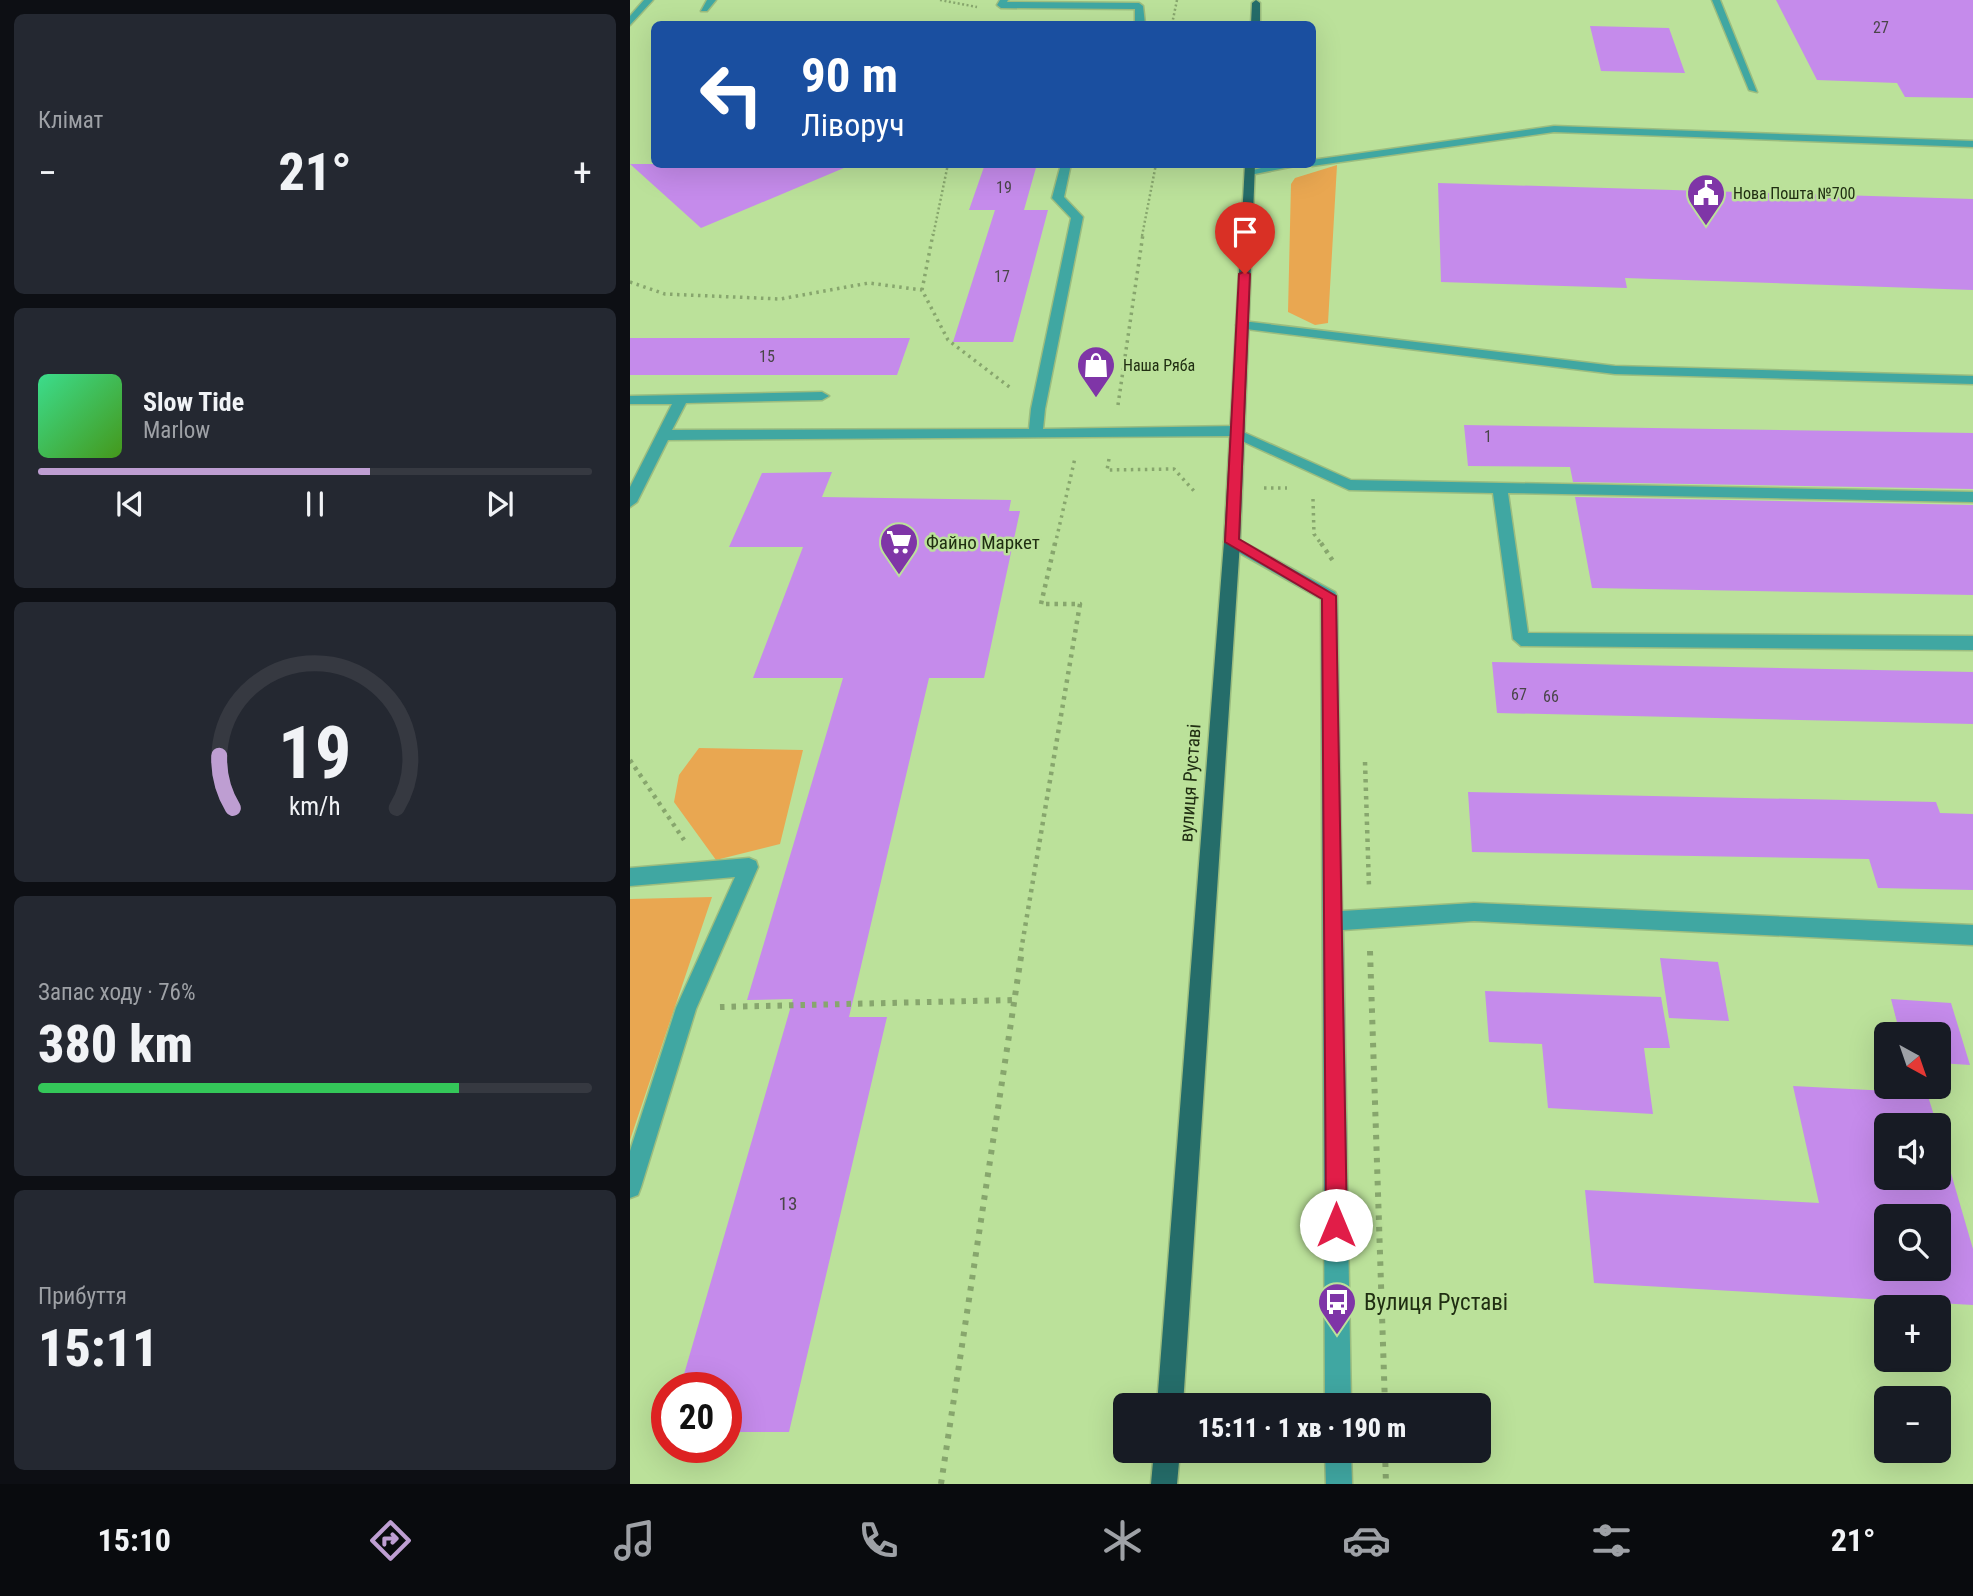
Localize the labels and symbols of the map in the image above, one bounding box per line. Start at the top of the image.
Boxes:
house number: 27 [1873,18,1889,37]
public building icon: Нова Пошта №700 [1685,172,1727,227]
house number: 19 [996,178,1012,197]
place label: Нова Пошта №700 [1733,184,1855,203]
pin [1215,202,1275,274]
house number: 17 [994,267,1010,286]
shop icon: Наша Ряба [1075,344,1117,399]
house number: 15 [759,347,775,366]
place label: Наша Ряба [1123,356,1195,375]
house number: 1 [1484,427,1492,446]
supermarket icon: Файно Маркет [878,521,920,576]
place label: Файно Маркет [926,531,1040,554]
house number: 67 [1511,685,1527,704]
house number: 66 [1543,687,1559,706]
street label: вулиця Руставі [1174,723,1206,843]
north arrow [1874,1022,1951,1099]
position arrow [1299,1188,1373,1262]
house number: 13 [779,1192,797,1215]
bus stop icon: Вулиця Руставі [1316,1281,1358,1336]
place label: Вулиця Руставі [1364,1289,1508,1316]
speed limit sign: 20 [651,1372,742,1463]

